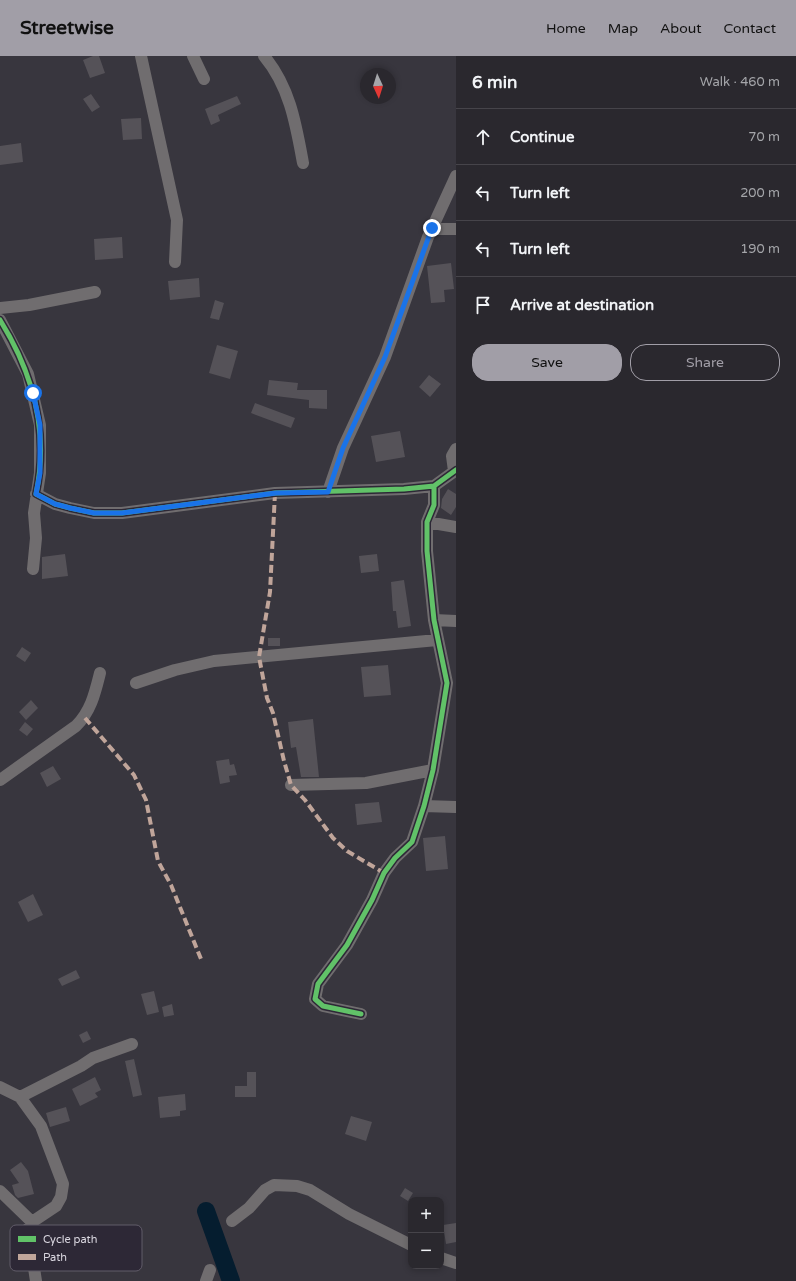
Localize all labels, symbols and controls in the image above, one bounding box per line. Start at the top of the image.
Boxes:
text: Streetwise [20,17,114,39]
text: Home [546,20,586,37]
text: Map [608,20,638,37]
text: About [660,20,702,37]
text: Contact [724,20,776,37]
north arrow [360,68,396,104]
text: 6 min [472,72,517,93]
text: Walk · 460 m [700,74,780,90]
icon: ahead [472,126,494,148]
text: Continue [510,128,574,146]
text: 70 m [748,129,780,145]
icon: left [472,182,494,204]
text: Turn left [510,184,570,202]
text: 200 m [740,185,780,201]
route end [423,219,441,237]
icon: left [472,238,494,260]
text: Turn left [510,240,570,258]
text: 190 m [740,241,780,257]
icon: arrive [472,294,494,316]
text: Arrive at destination [510,296,654,314]
button: Save [472,344,622,381]
button: Share [630,344,780,381]
route start [24,384,42,402]
map controls [408,1197,444,1269]
button: + [408,1197,444,1233]
legend [10,1225,142,1271]
text: Cycle path [43,1233,98,1246]
button: − [408,1233,444,1269]
text: Path [43,1251,67,1264]

